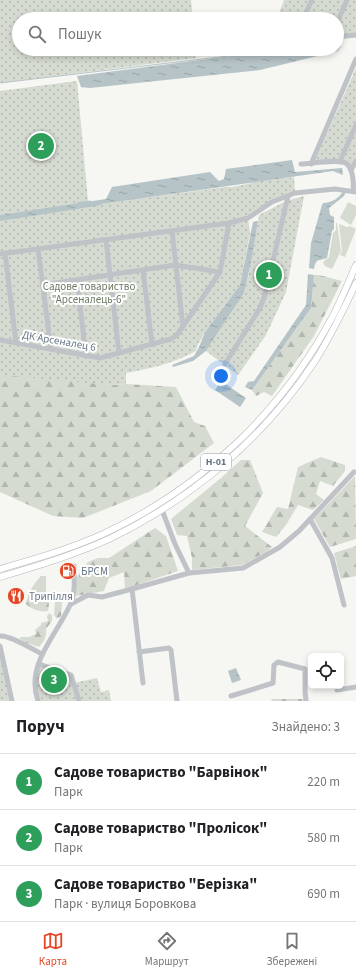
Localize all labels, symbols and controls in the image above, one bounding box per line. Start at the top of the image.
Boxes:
search box [12,12,344,56]
icon: search [26,23,48,45]
text: Пошук [58,24,101,45]
pin: 2 [28,131,54,161]
pin: 1 [256,260,282,290]
park label: Садове товариство "Арсеналець-6" [43,279,135,307]
street label: ДК Арсеналец 6 [21,327,98,355]
your location [211,366,231,386]
road number: Н-01 [201,454,231,470]
fuel station icon: БРСМ [58,561,78,581]
place label: БРСМ [81,564,108,579]
restaurant icon: Трипілля [6,586,26,606]
place label: Трипілля [29,589,73,604]
map controls [308,653,344,689]
button: locate [308,653,344,689]
pin: 3 [41,665,67,695]
text: Поруч [16,715,65,739]
text: Знайдено: 3 [272,718,340,736]
text: Садове товариство "Барвінок" [54,762,267,783]
text: 1 [26,773,32,791]
text: 220 m [307,773,340,791]
text: Парк [54,783,83,801]
text: Садове товариство "Пролісок" [54,818,267,839]
text: 2 [26,829,32,847]
text: 580 m [307,829,340,847]
text: Парк [54,839,83,857]
text: Садове товариство "Берізка" [54,874,257,895]
text: 3 [26,885,32,903]
text: 690 m [307,885,340,903]
text: Парк · вулиця Боровкова [54,895,196,913]
tab: Карта [39,930,67,969]
tab: Маршрут [145,930,189,969]
tab: Збережені [266,930,317,969]

